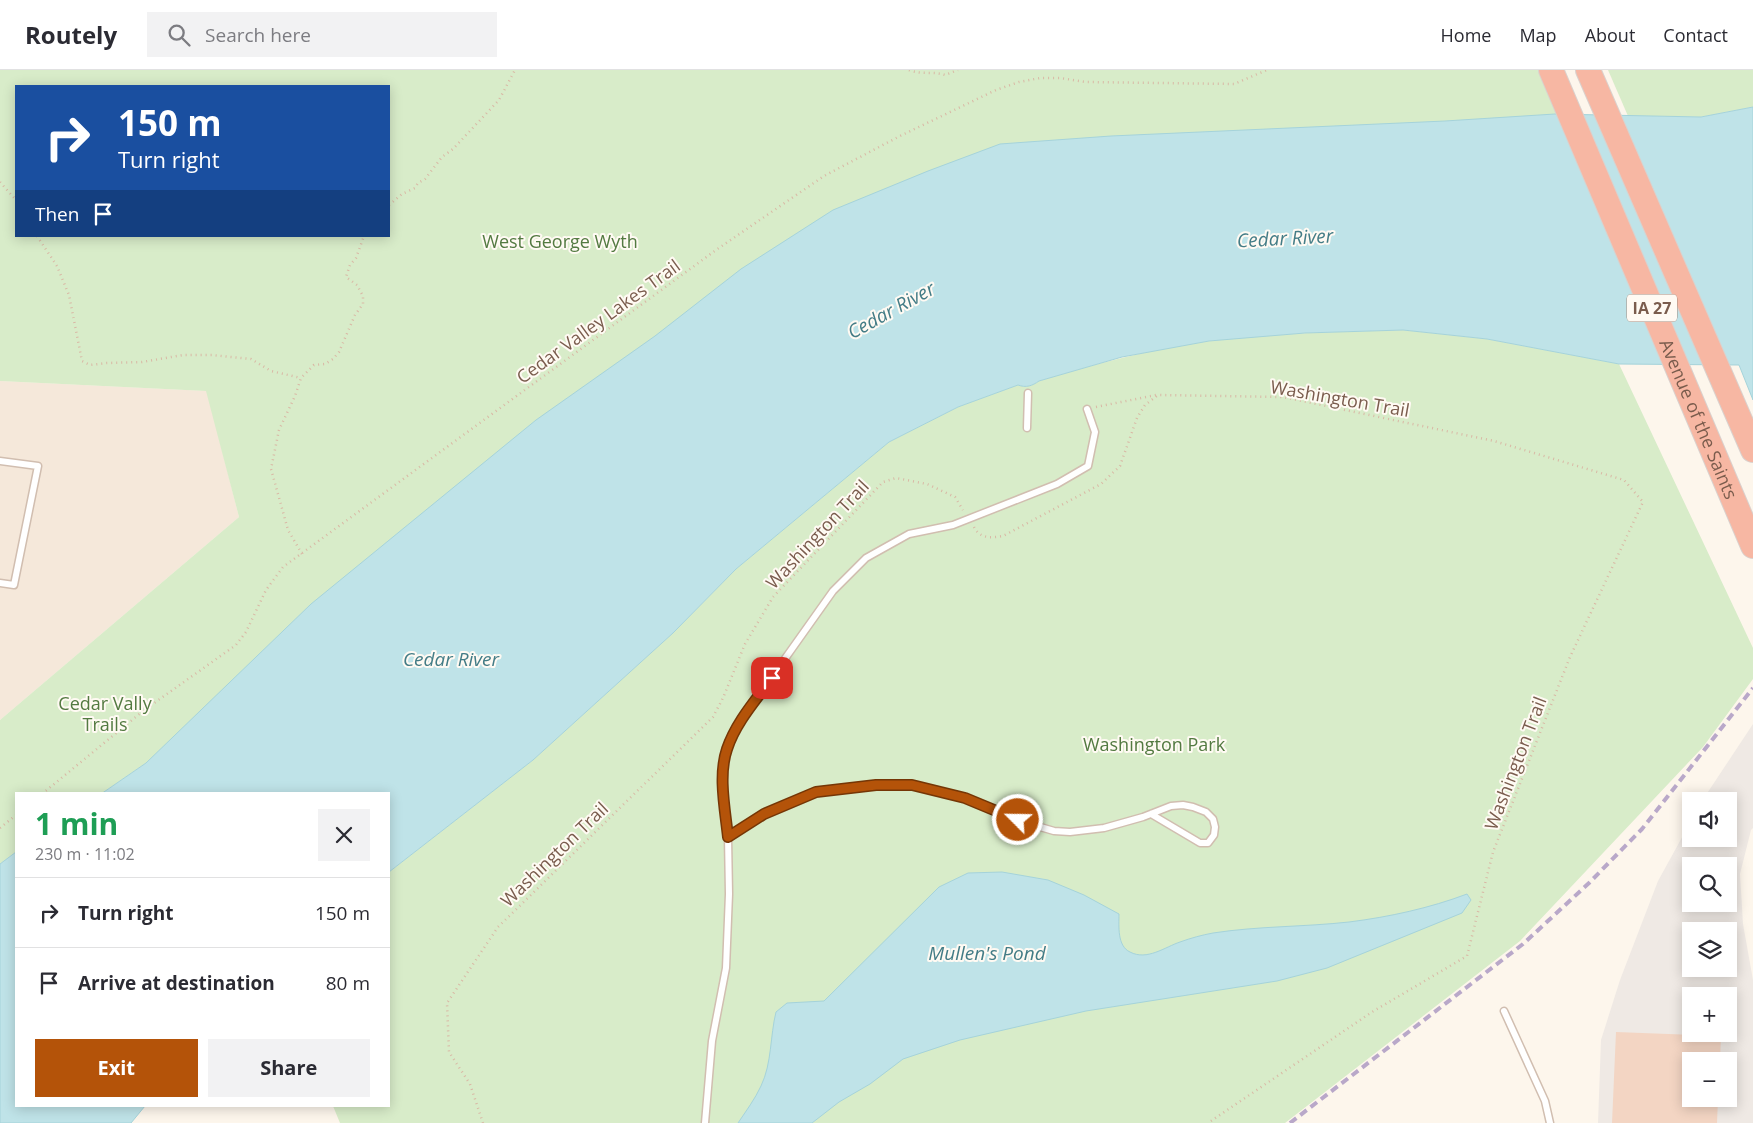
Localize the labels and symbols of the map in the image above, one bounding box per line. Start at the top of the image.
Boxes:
water label: Cedar River [1236,222,1335,253]
park label: West George Wyth [482,229,638,253]
street label: Cedar Valley Lakes Trail [511,253,685,389]
water label: Cedar River [843,275,941,345]
road number: IA 27 [1627,294,1677,322]
street label: Avenue of the Saints [1654,335,1744,503]
street label: Washington Trail [1269,374,1411,422]
street label: Washington Trail [760,474,874,594]
water label: Cedar River [403,646,501,672]
pin [751,657,793,699]
park label: Cedar Vally Trails [58,691,153,736]
street label: Washington Trail [1479,693,1551,833]
park label: Washington Park [1083,732,1226,756]
position arrow [991,793,1043,845]
street label: Washington Trail [495,796,613,912]
water label: Mullen's Pond [928,940,1047,966]

